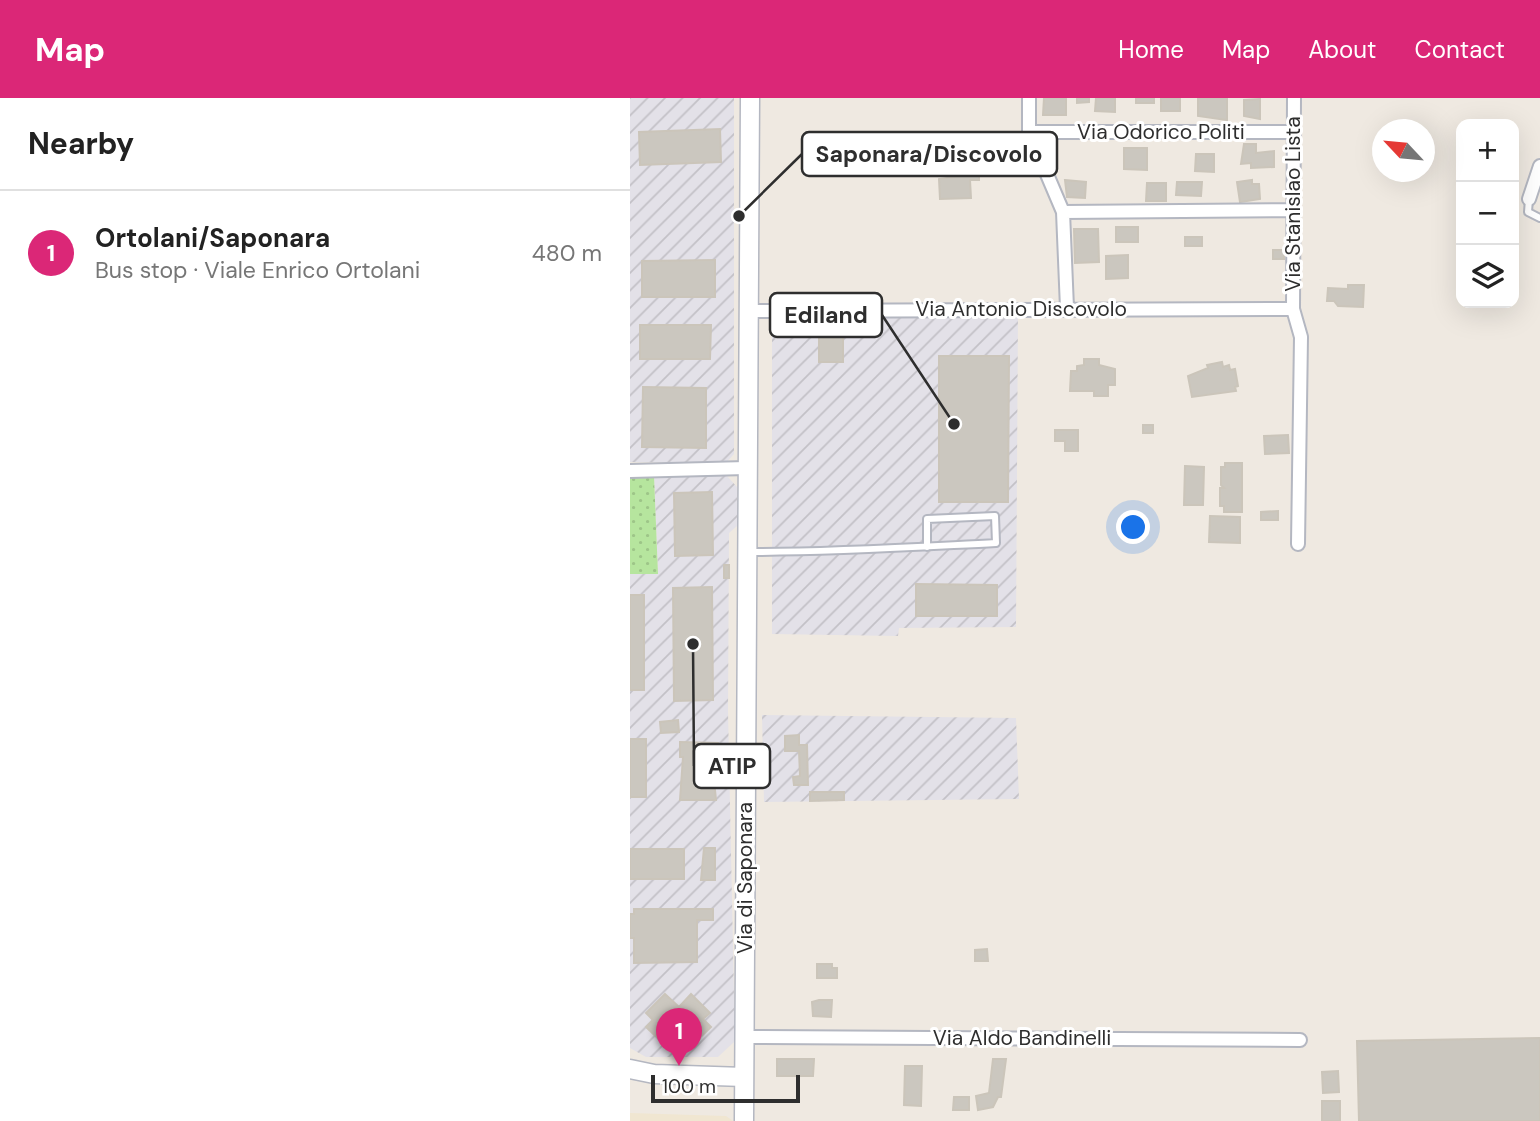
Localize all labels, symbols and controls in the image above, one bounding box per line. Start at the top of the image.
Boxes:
text: Map [35,28,105,71]
text: Home [1118,34,1184,65]
text: Map [1222,34,1270,65]
text: About [1308,34,1377,65]
text: Contact [1415,34,1505,65]
street label: Via Stanislao Lista [1279,116,1307,292]
street label: Via Odorico Politi [1077,118,1245,146]
north arrow [1372,119,1435,182]
map controls [1456,119,1519,308]
button: + [1456,119,1519,182]
text: Nearby [28,124,134,163]
callout: Saponara/Discovolo [802,132,1057,176]
text: Saponara/Discovolo [816,139,1042,169]
button: − [1456,182,1519,245]
text: Ortolani/Saponara [95,221,330,255]
text: 1 [47,238,55,268]
text: 480 m [532,238,602,268]
button: layers [1456,245,1519,308]
text: Bus stop · Viale Enrico Ortolani [95,255,420,285]
callout: Ediland [770,293,882,337]
street label: Via Antonio Discovolo [915,295,1127,323]
text: Ediland [784,300,868,330]
your location [1116,510,1150,544]
callout: ATIP [694,744,770,788]
text: ATIP [708,751,756,781]
street label: Via di Saponara [731,802,759,954]
pin: 1 [656,1008,702,1066]
street label: Via Aldo Bandinelli [933,1024,1111,1052]
scale bar [651,1072,800,1104]
text: 100 m [662,1074,716,1099]

